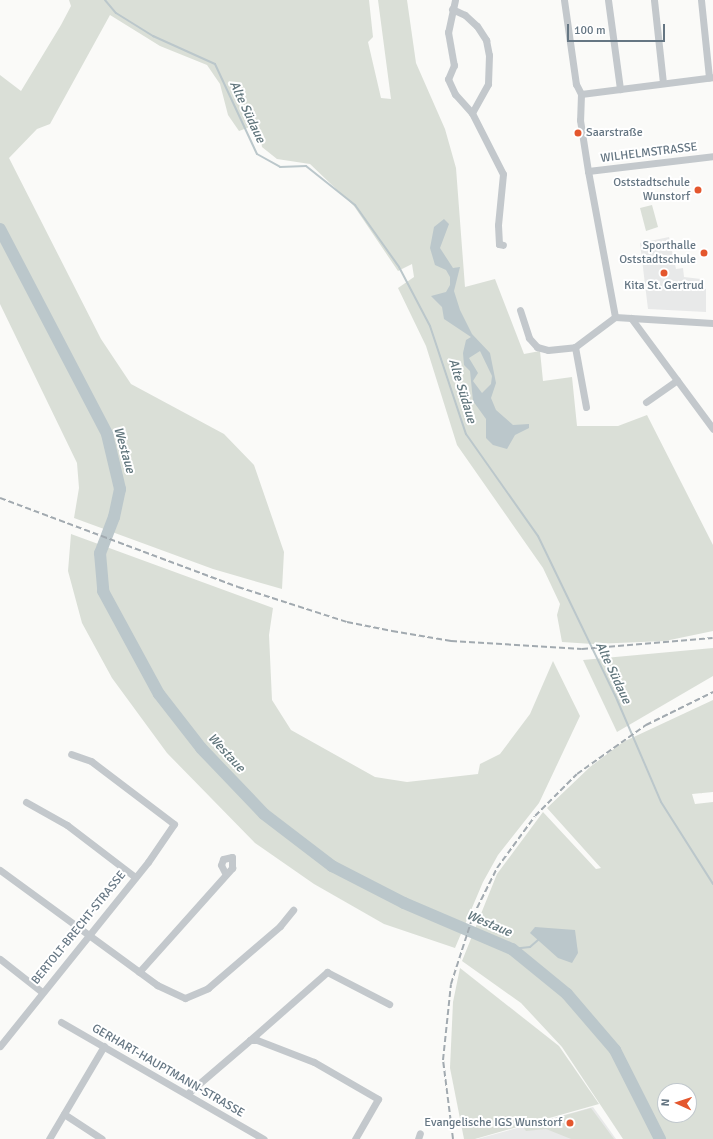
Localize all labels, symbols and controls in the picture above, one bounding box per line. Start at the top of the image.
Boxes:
scale bar [569,16,667,42]
text: 100 m [574,23,606,38]
water label: Alte Südaue [226,79,268,145]
place label: Saarstraße [586,126,643,140]
marker: Saarstraße [573,128,583,138]
street label: WILHELMSTRASSE [600,140,698,166]
place label: Oststadtschule Wunstorf [613,176,690,204]
marker: Oststadtschule Wunstorf [693,185,703,195]
place label: Sporthalle Oststadtschule [619,239,696,267]
marker: Sporthalle Oststadtschule [699,248,709,258]
marker: Kita St. Gertrud [659,268,669,278]
place label: Kita St. Gertrud [624,279,704,293]
water label: Alte Südaue [445,357,479,425]
water label: Westaue [110,425,138,475]
water label: Alte Südaue [592,640,634,706]
water label: Westaue [204,730,248,776]
street label: BERTOLT-BRECHT-STRASSE [29,868,129,988]
water label: Westaue [464,908,514,940]
street label: GERHART-HAUPTMANN-STRASSE [89,1021,247,1121]
north arrow [657,1083,697,1123]
text: N [659,1098,672,1107]
place label: Evangelische IGS Wunstorf [424,1116,562,1130]
marker: Evangelische IGS Wunstorf [565,1118,575,1128]

